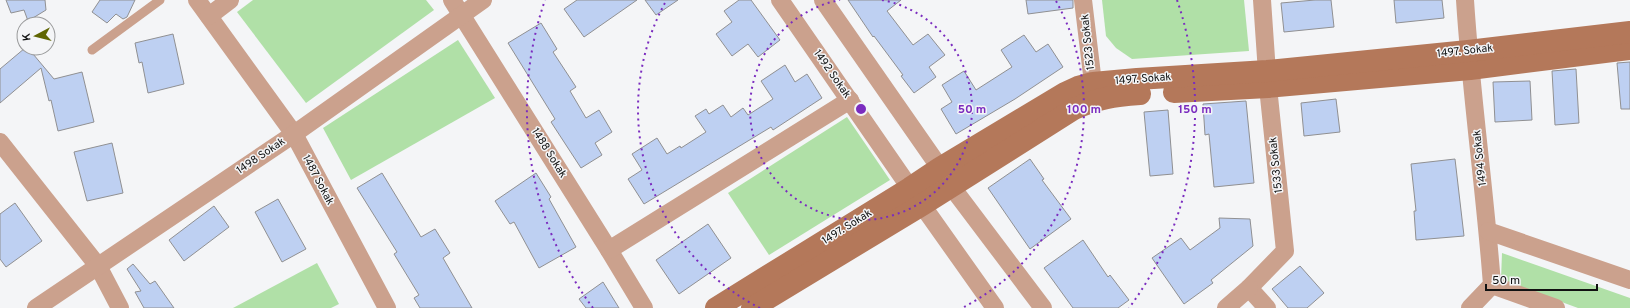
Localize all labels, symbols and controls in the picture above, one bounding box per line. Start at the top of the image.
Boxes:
street label: 1523 Sokak [1078,13,1098,71]
north arrow [16,16,56,56]
text: K [20,32,34,42]
street label: 1497. Sokak [1436,41,1494,61]
street label: 1492 Sokak [810,47,854,101]
street label: 1497. Sokak [1114,70,1172,88]
centre of rings [854,102,868,116]
text: 50 m [958,102,986,118]
text: 100 m [1067,102,1101,118]
text: 150 m [1178,102,1212,118]
street label: 1488 Sokak [528,125,570,181]
street label: 1494 Sokak [1470,129,1490,187]
street label: 1498 Sokak [234,134,288,178]
street label: 1533 Sokak [1266,136,1286,194]
street label: 1487 Sokak [299,152,337,208]
street label: 1497. Sokak [819,206,875,248]
scale bar [1486,266,1597,292]
text: 50 m [1492,273,1520,289]

